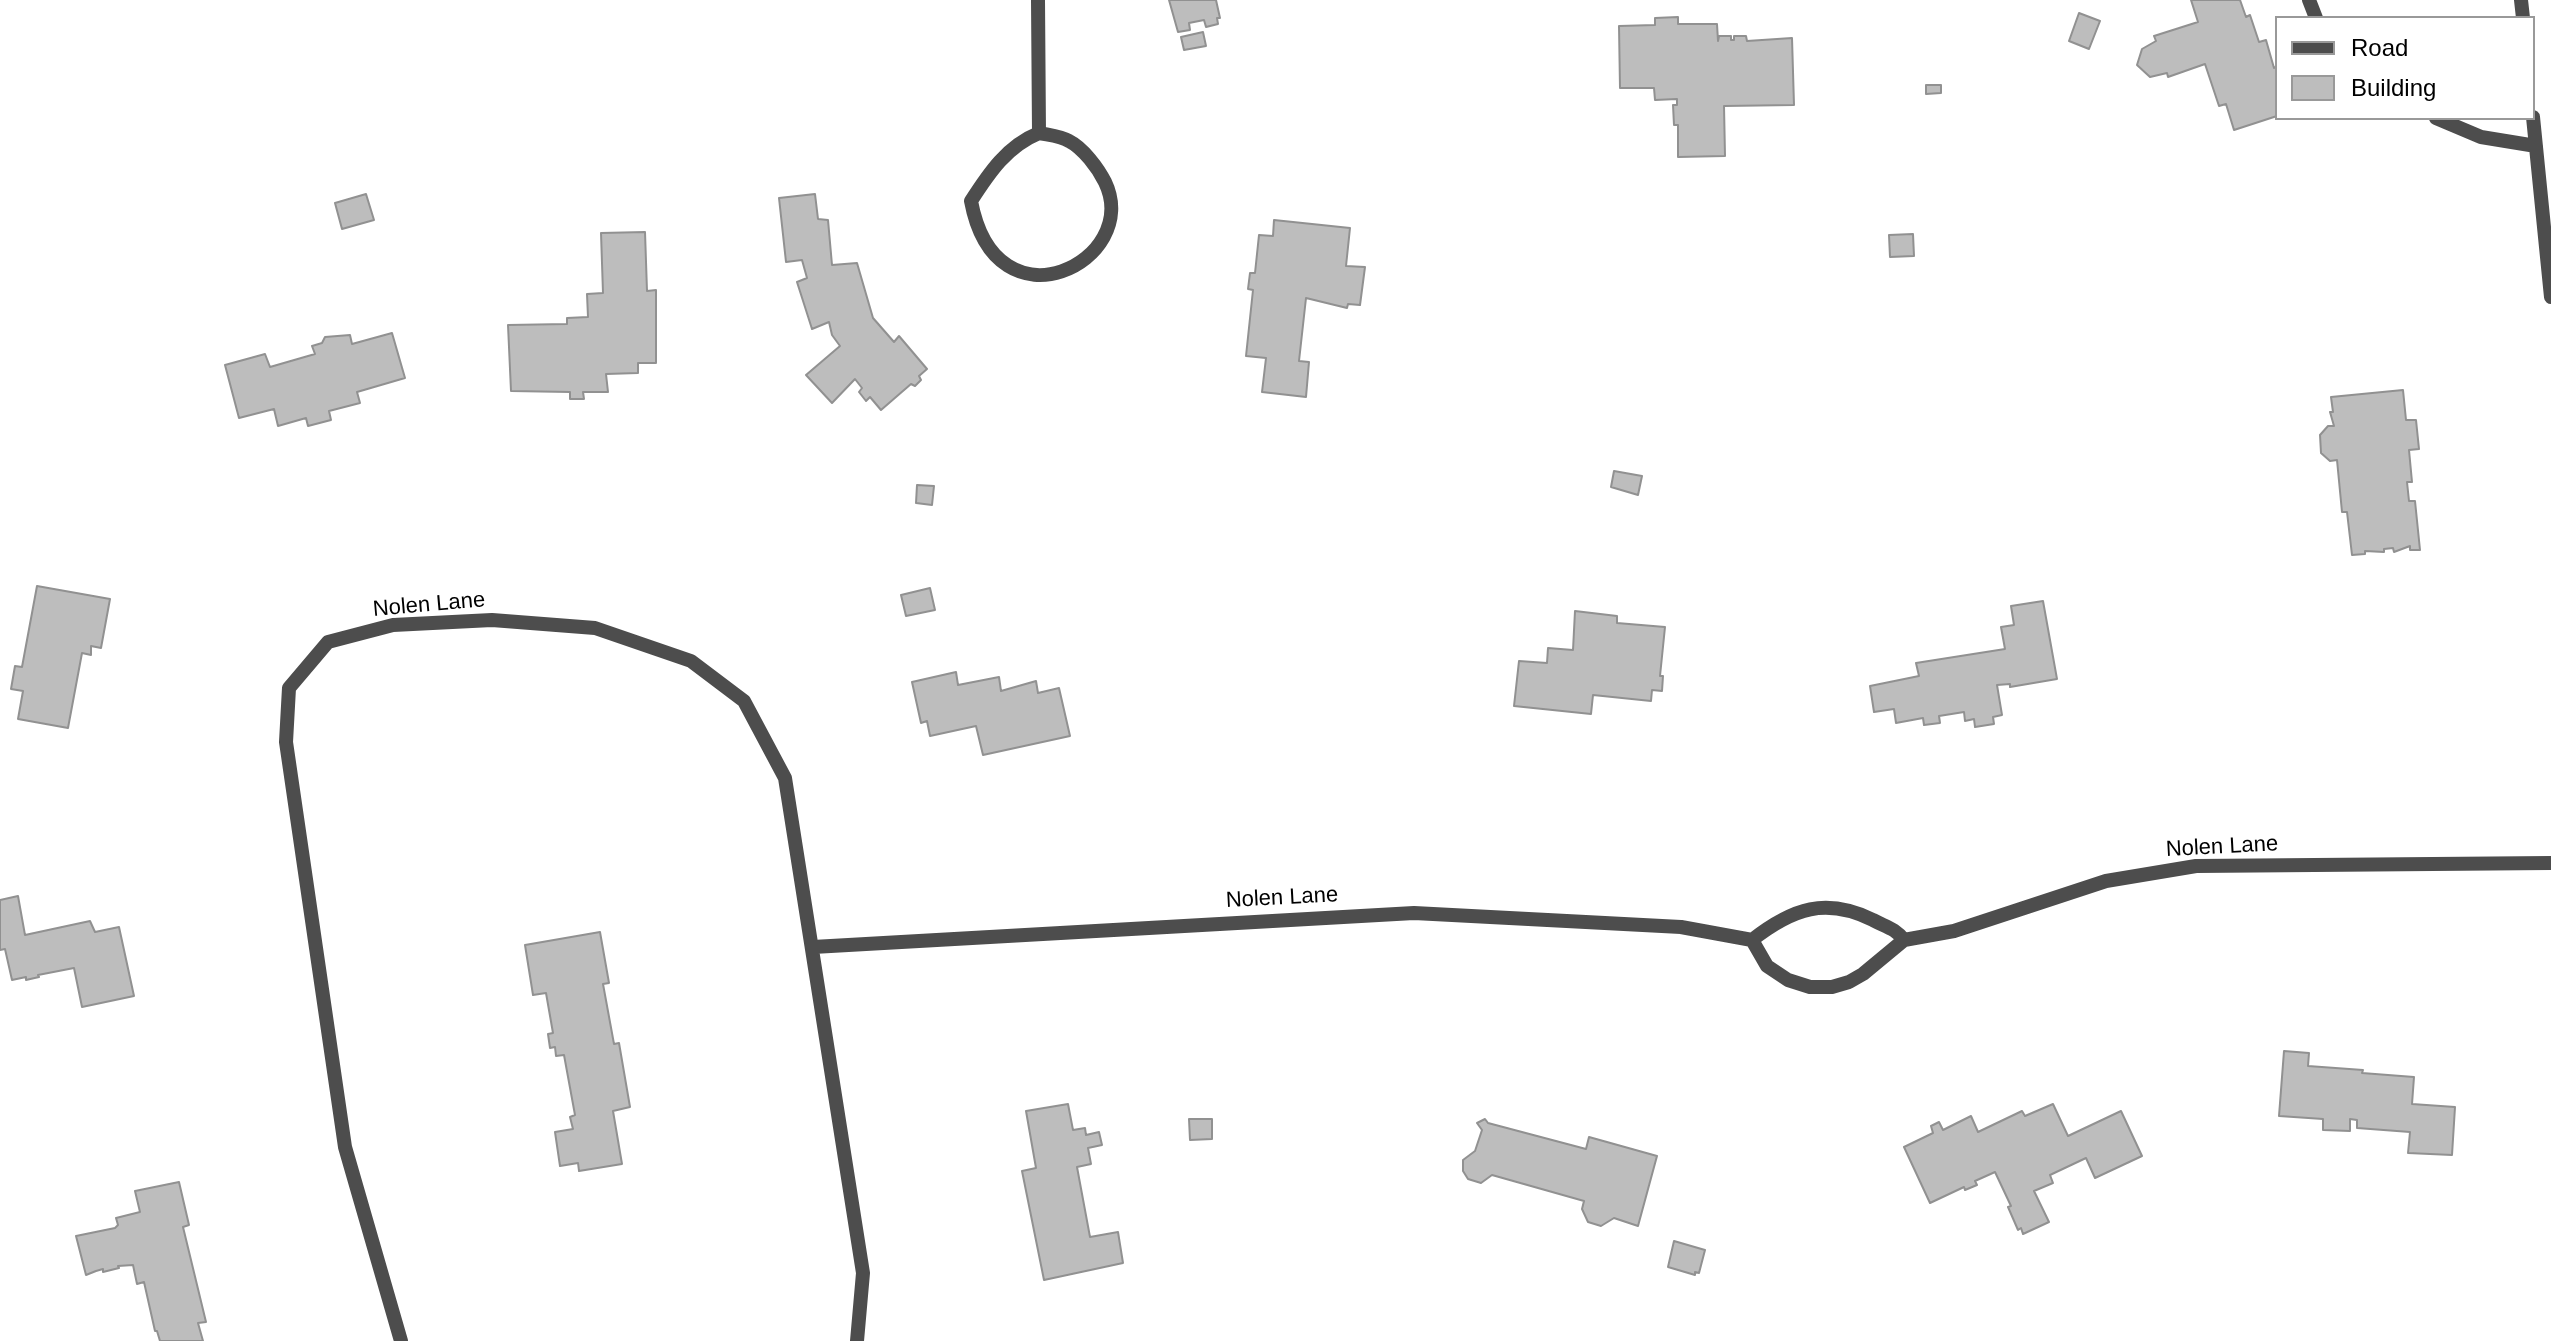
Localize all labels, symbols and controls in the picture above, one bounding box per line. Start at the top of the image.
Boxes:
legend [2275,16,2535,120]
text: Road [2351,34,2408,61]
text: Building [2351,74,2436,101]
street label: Nolen Lane [372,587,486,623]
street label: Nolen Lane [2165,831,2279,863]
street label: Nolen Lane [1225,882,1339,914]

